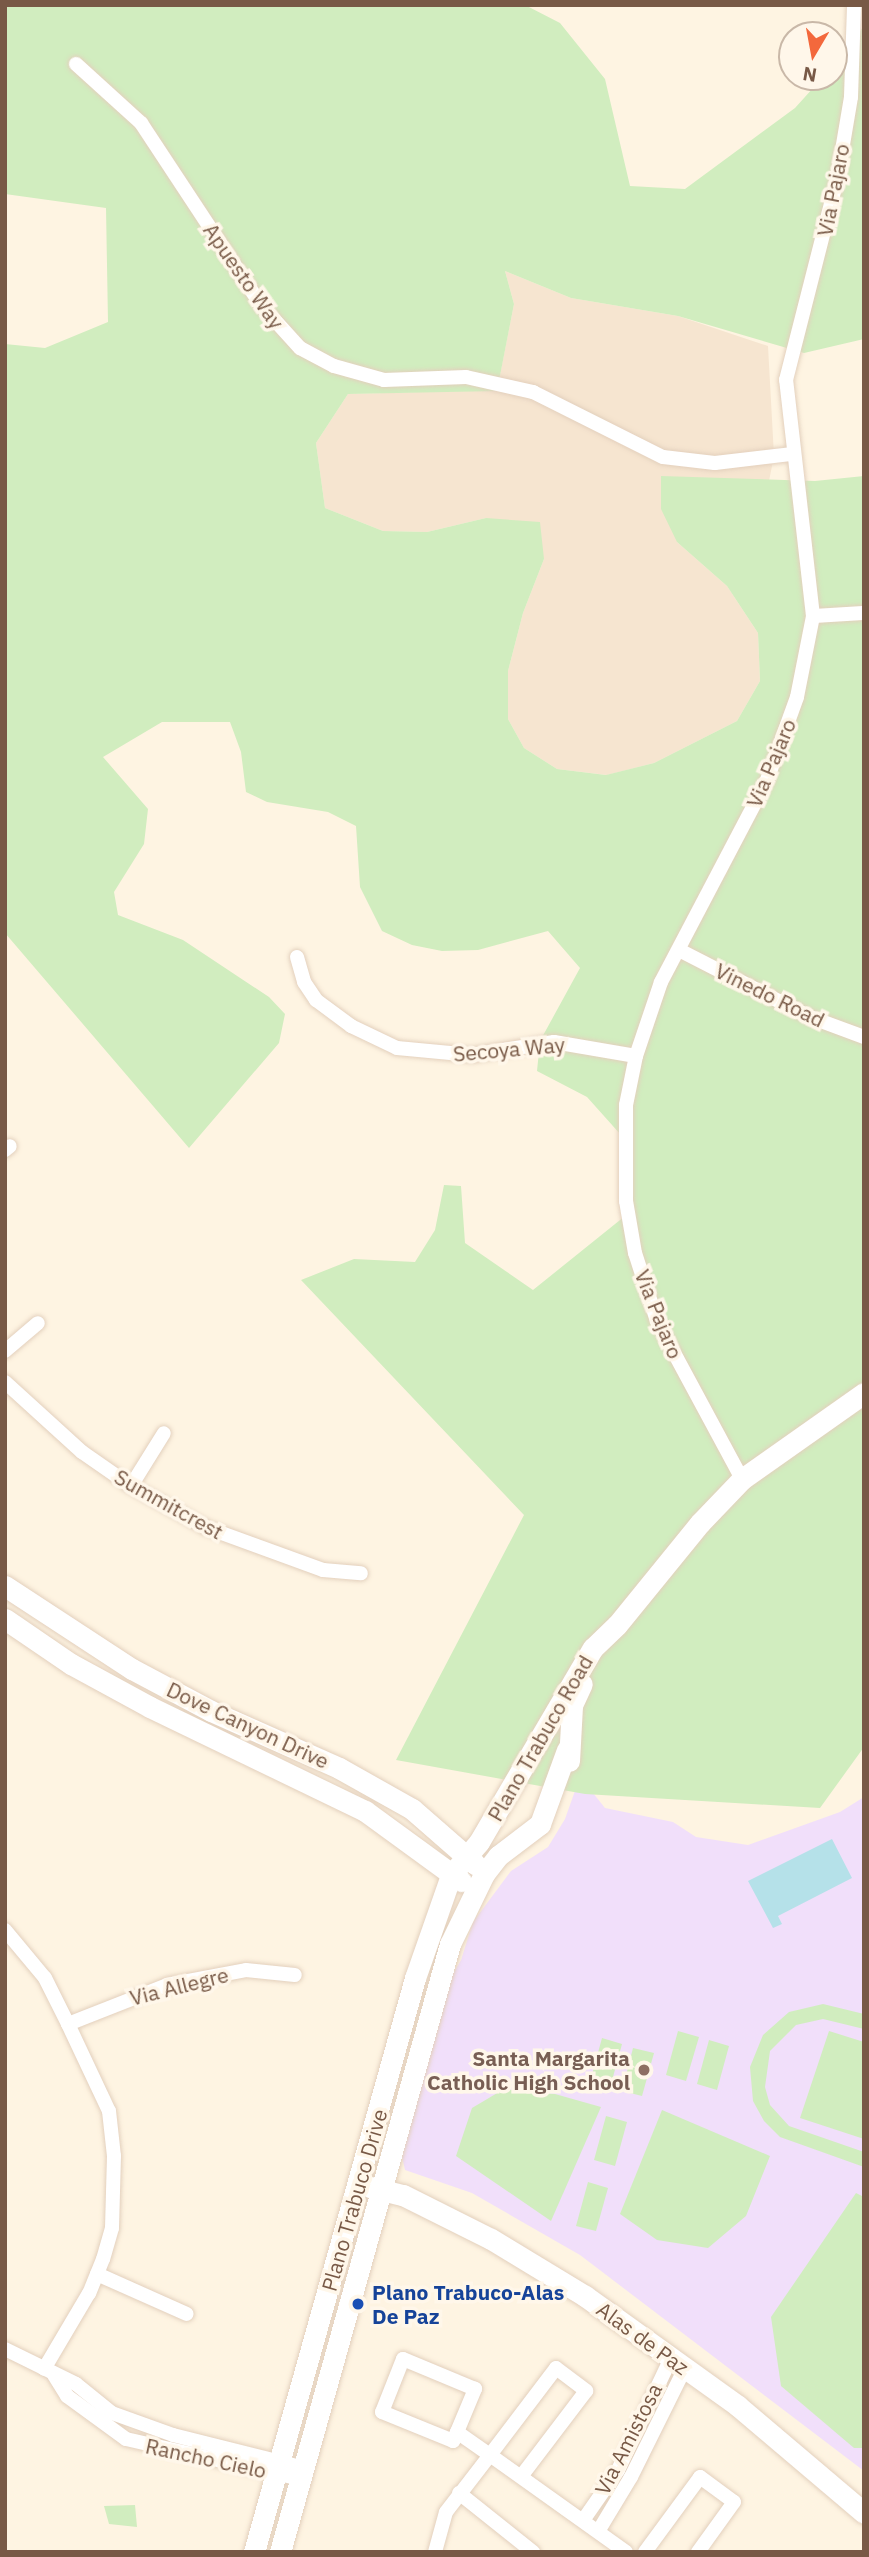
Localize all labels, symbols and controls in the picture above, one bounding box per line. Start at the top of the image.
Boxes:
north arrow [778,21,848,91]
text: N [801,62,819,88]
street label: Via Pajaro [812,142,854,238]
street label: Apuesto Way [198,218,290,334]
street label: Via Pajaro [741,715,801,811]
street label: Vinedo Road [711,958,829,1032]
street label: Secoya Way [452,1032,566,1066]
street label: Via Pajaro [630,1266,688,1362]
street label: Summitcrest [110,1464,228,1544]
street label: Plano Trabuco Road [482,1650,598,1826]
street label: Dove Canyon Drive [163,1676,333,1774]
street label: Via Allegre [127,1962,231,2010]
place label: Santa Margarita Catholic High School [427,2045,630,2095]
marker: Santa Margarita Catholic High School [636,2062,652,2078]
street label: Plano Trabuco Drive [316,2106,392,2294]
place label: Plano Trabuco-Alas De Paz [372,2279,564,2329]
marker: Plano Trabuco-Alas De Paz [350,2296,366,2312]
street label: Alas de Paz [592,2296,694,2380]
street label: Via Amistosa [589,2379,667,2499]
street label: Rancho Cielo [143,2433,269,2483]

